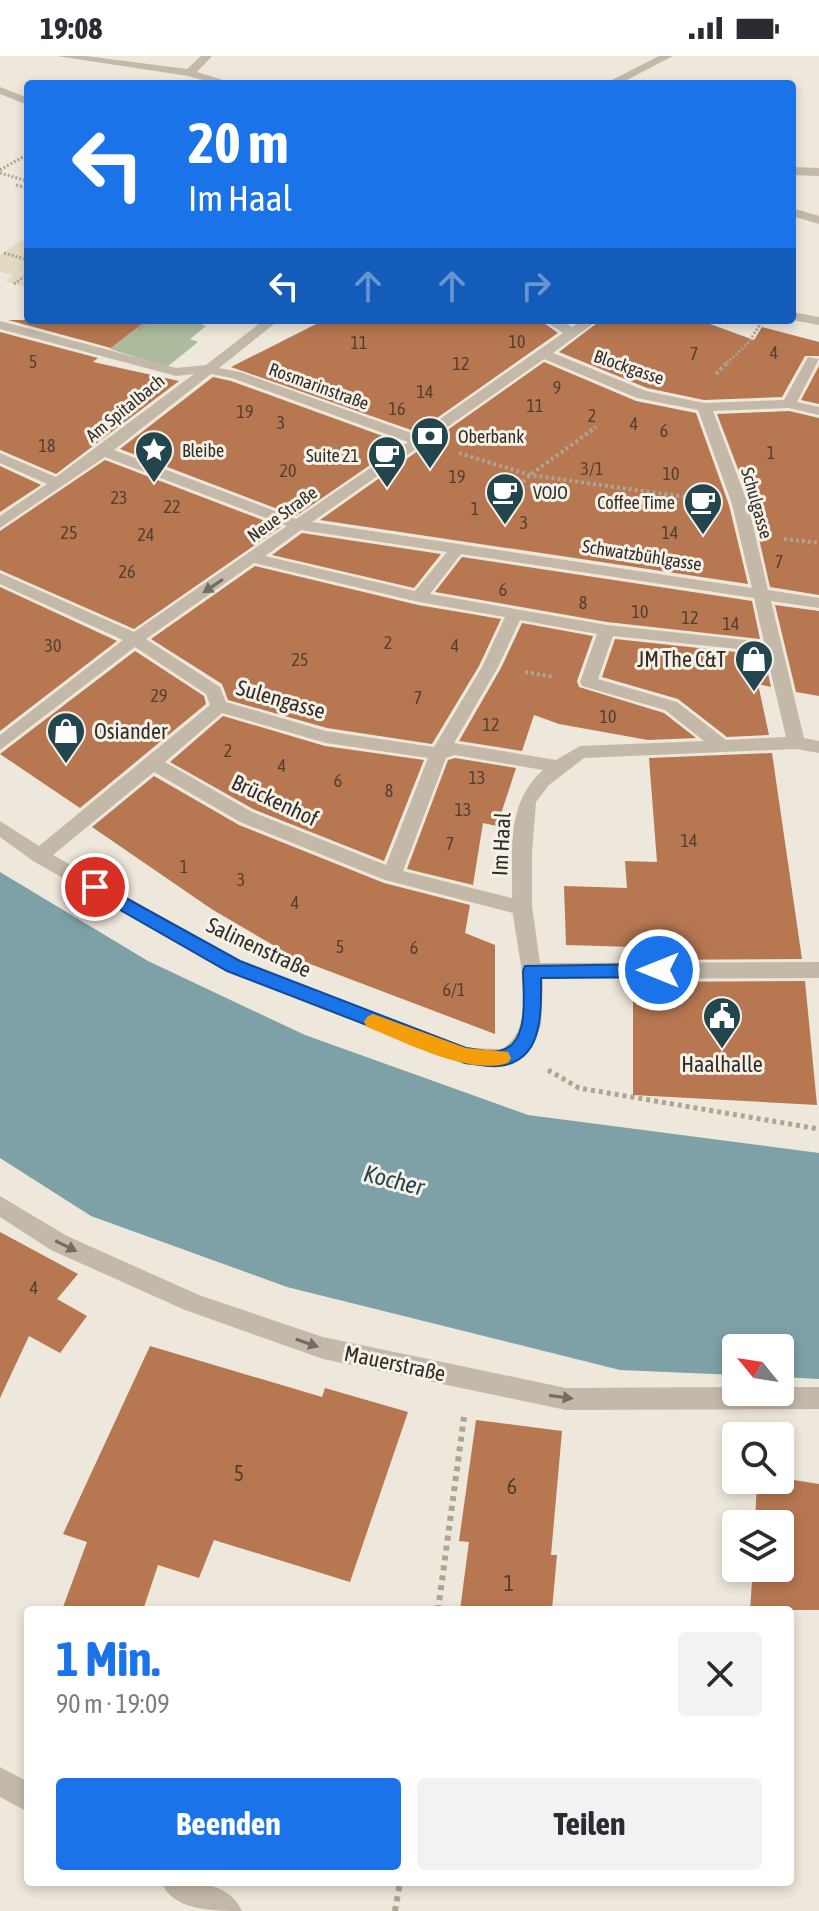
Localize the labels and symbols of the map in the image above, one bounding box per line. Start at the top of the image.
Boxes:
house number: 10 [509,331,525,352]
house number: 11 [351,332,367,353]
house number: 4 [770,342,778,363]
house number: 7 [690,343,698,364]
street label: Blockgasse [591,345,667,389]
house number: 5 [29,351,37,372]
house number: 12 [453,353,469,374]
street label: Rosmarinstraße [266,358,372,414]
street label: Am Spitalbach [81,370,169,446]
house number: 9 [553,377,561,398]
house number: 14 [417,381,433,402]
house number: 11 [527,395,543,416]
house number: 16 [389,398,405,419]
house number: 19 [237,401,253,422]
house number: 2 [588,405,596,426]
house number: 3 [277,412,285,433]
house number: 4 [630,413,638,434]
bank icon: Oberbank [409,415,451,470]
house number: 6 [660,420,668,441]
place label: Oberbank [458,426,524,447]
place icon: Bleibe [133,429,175,484]
cafe icon: Suite 21 [366,434,408,489]
house number: 18 [39,435,55,456]
place label: Bleibe [182,440,224,461]
house number: 1 [767,442,775,463]
place label: Suite 21 [306,445,359,466]
house number: 3/1 [580,458,604,479]
house number: 20 [280,460,296,481]
house number: 10 [663,463,679,484]
street label: Schulgasse [737,465,777,541]
house number: 19 [449,466,465,487]
cafe icon: VOJO [484,471,526,526]
cafe icon: Coffee Time [682,481,724,536]
street label: Neue Straße [243,482,321,546]
place label: VOJO [533,482,568,503]
house number: 23 [111,487,127,508]
place label: Coffee Time [597,492,675,513]
house number: 22 [164,496,180,517]
house number: 1 [471,498,479,519]
house number: 3 [520,512,528,533]
house number: 25 [61,522,77,543]
house number: 14 [662,522,678,543]
house number: 24 [138,524,154,545]
street label: Schwatzbühlgasse [581,535,703,575]
house number: 7 [775,551,783,572]
house number: 26 [119,561,135,582]
one-way arrow [203,578,224,593]
house number: 6 [499,579,507,600]
house number: 8 [579,592,587,613]
house number: 10 [632,601,648,622]
house number: 12 [682,607,698,628]
house number: 14 [723,613,739,634]
house number: 2 [384,632,392,653]
house number: 30 [45,635,61,656]
house number: 4 [451,635,459,656]
shop icon: JM The C&T [733,638,775,693]
place label: JM The C&T [637,646,726,672]
house number: 25 [292,649,308,670]
street label: Sulengasse [234,674,328,724]
house number: 29 [151,685,167,706]
house number: 7 [414,687,422,708]
house number: 10 [600,706,616,727]
shop icon: Osiander [45,710,87,765]
house number: 12 [483,714,499,735]
place label: Osiander [94,718,168,744]
house number: 2 [224,740,232,761]
house number: 4 [278,755,286,776]
house number: 13 [469,767,485,788]
street label: Brückenhof [228,769,322,831]
house number: 6 [334,770,342,791]
house number: 8 [385,780,393,801]
house number: 13 [455,799,471,820]
street label: Im Haal [486,811,516,876]
house number: 14 [681,830,697,851]
house number: 7 [446,833,454,854]
pin [61,853,129,921]
house number: 1 [180,856,188,877]
house number: 3 [237,869,245,890]
house number: 4 [291,892,299,913]
street label: Salinenstraße [203,911,315,983]
position arrow [617,928,701,1012]
house number: 5 [336,936,344,957]
house number: 6 [410,937,418,958]
house number: 6/1 [442,979,466,1000]
public building icon: Haalhalle [701,995,743,1050]
place label: Haalhalle [681,1051,763,1077]
water label: Kocher [361,1160,428,1201]
one-way arrow [55,1239,78,1253]
house number: 4 [30,1277,38,1298]
north arrow [722,1334,794,1406]
one-way arrow [296,1337,320,1349]
street label: Mauerstraße [342,1340,448,1386]
one-way arrow [549,1391,574,1404]
house number: 5 [234,1460,244,1486]
house number: 6 [507,1473,517,1499]
house number: 1 [504,1570,514,1596]

